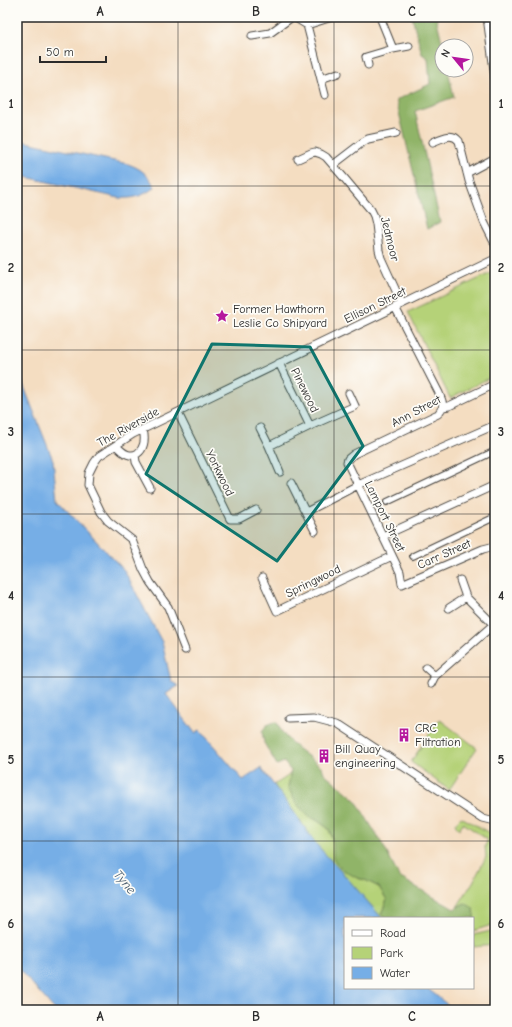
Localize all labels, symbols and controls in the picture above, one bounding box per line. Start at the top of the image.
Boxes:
text: A [96,4,104,19]
text: B [252,4,260,19]
text: C [408,4,416,19]
scale bar [40,38,106,64]
north arrow [434,38,474,78]
text: 50 m [46,45,74,59]
text: N [438,47,453,60]
text: 1 [8,96,14,111]
text: 1 [498,96,504,111]
street label: Jedmoor [378,215,402,263]
text: 2 [8,260,14,275]
text: 2 [498,260,504,275]
street label: Ellison Street [342,284,409,326]
place label: Former Hawthorn Leslie Co Shipyard [233,302,327,330]
place icon: Former Hawthorn Leslie Co Shipyard [214,308,230,324]
street label: Pinewood [288,365,322,415]
street label: Ann Street [389,392,444,430]
street label: The Riverside [95,404,161,450]
text: 3 [8,424,14,439]
text: 3 [498,424,504,439]
street label: Yorkwood [203,448,237,498]
street label: Lamport Street [362,478,408,554]
street label: Carr Street [415,536,473,572]
street label: Springwood [283,562,343,600]
text: 4 [8,588,14,603]
text: 4 [498,588,504,603]
place label: CRC Filtration [415,721,461,749]
building icon: CRC Filtration [396,727,412,743]
place label: Bill Quay engineering [335,742,396,770]
building icon: Bill Quay engineering [316,748,332,764]
text: 5 [8,752,15,767]
text: 5 [498,752,505,767]
water label: Tyne [111,867,139,897]
text: 6 [8,916,15,931]
text: 6 [498,916,505,931]
legend [344,917,474,989]
text: Road [380,926,406,940]
text: Park [380,946,403,960]
text: Water [380,966,410,980]
text: A [96,1009,104,1024]
text: B [252,1009,260,1024]
text: C [408,1009,416,1024]

